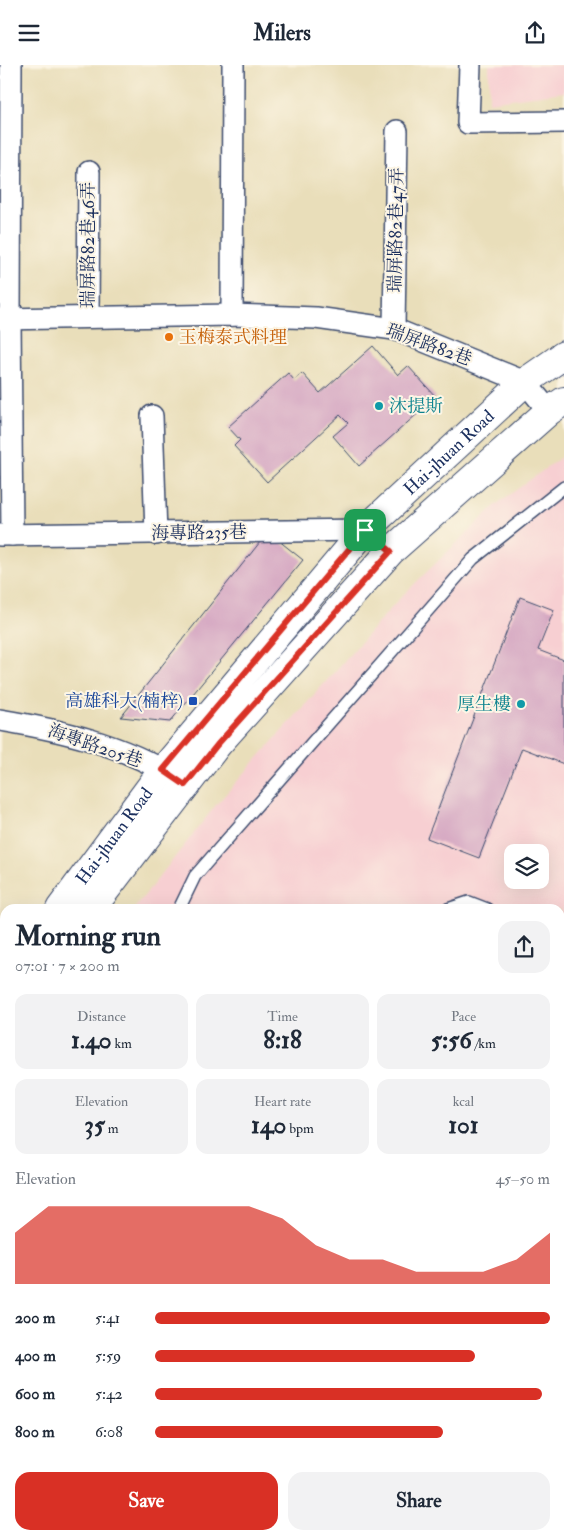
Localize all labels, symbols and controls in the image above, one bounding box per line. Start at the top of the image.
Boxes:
icon: menu [15,19,43,47]
text: Milers [253,19,311,47]
icon: share [521,19,549,47]
street label: 瑞屏路82巷47弄 [383,167,409,293]
street label: 瑞屏路82巷46弄 [77,182,100,308]
street label: 瑞屏路82巷 [383,319,475,371]
place label: 玉梅泰式料理 [179,326,287,349]
marker: 玉梅泰式料理 [163,331,175,343]
place label: 沐提斯 [389,395,443,418]
marker: 沐提斯 [373,400,385,412]
street label: Hai-jhuan Road [399,405,499,500]
pin [344,509,386,551]
icon: arrive [351,516,379,544]
street label: 海專路235巷 [151,521,247,545]
place label: 高雄科大(楠梓) [65,690,183,713]
place label: 厚生樓 [457,693,511,716]
marker: 高雄科大(楠梓) [187,695,199,707]
marker: 厚生樓 [515,698,527,710]
street label: 海專路205巷 [45,719,145,773]
street label: Hai-jhuan Road [71,783,158,889]
map controls [504,844,549,889]
button: layers [504,844,549,889]
text: Morning run [15,919,161,954]
button: share [498,921,550,973]
text: 07:01 · 7 × 200 m [15,956,120,976]
text: Distance [77,1008,126,1025]
text: Time [267,1008,298,1025]
text: Pace [451,1008,476,1025]
text: 1.40 [71,1025,111,1056]
text: 8:18 [263,1025,302,1056]
text: 5:56 [431,1025,472,1056]
text: km [111,1035,132,1052]
text: /km [472,1035,496,1052]
text: Elevation [75,1093,128,1110]
text: Heart rate [254,1093,311,1110]
text: kcal [453,1093,474,1110]
text: 35 [84,1110,105,1141]
text: 140 [251,1110,286,1141]
text: 101 [448,1110,479,1141]
text: m [105,1120,119,1137]
text: bpm [286,1120,314,1137]
text: Elevation [15,1169,76,1189]
text: 45–50 m [495,1169,550,1189]
text: 200 m [15,1308,55,1328]
text: 5:41 [95,1308,120,1328]
text: 400 m [15,1346,56,1366]
text: 5:59 [95,1346,121,1366]
text: 600 m [15,1384,55,1404]
text: 5:42 [95,1384,123,1404]
text: 800 m [15,1422,55,1442]
text: 6:08 [95,1422,123,1442]
button: Save [15,1472,278,1530]
button: Share [288,1472,550,1530]

